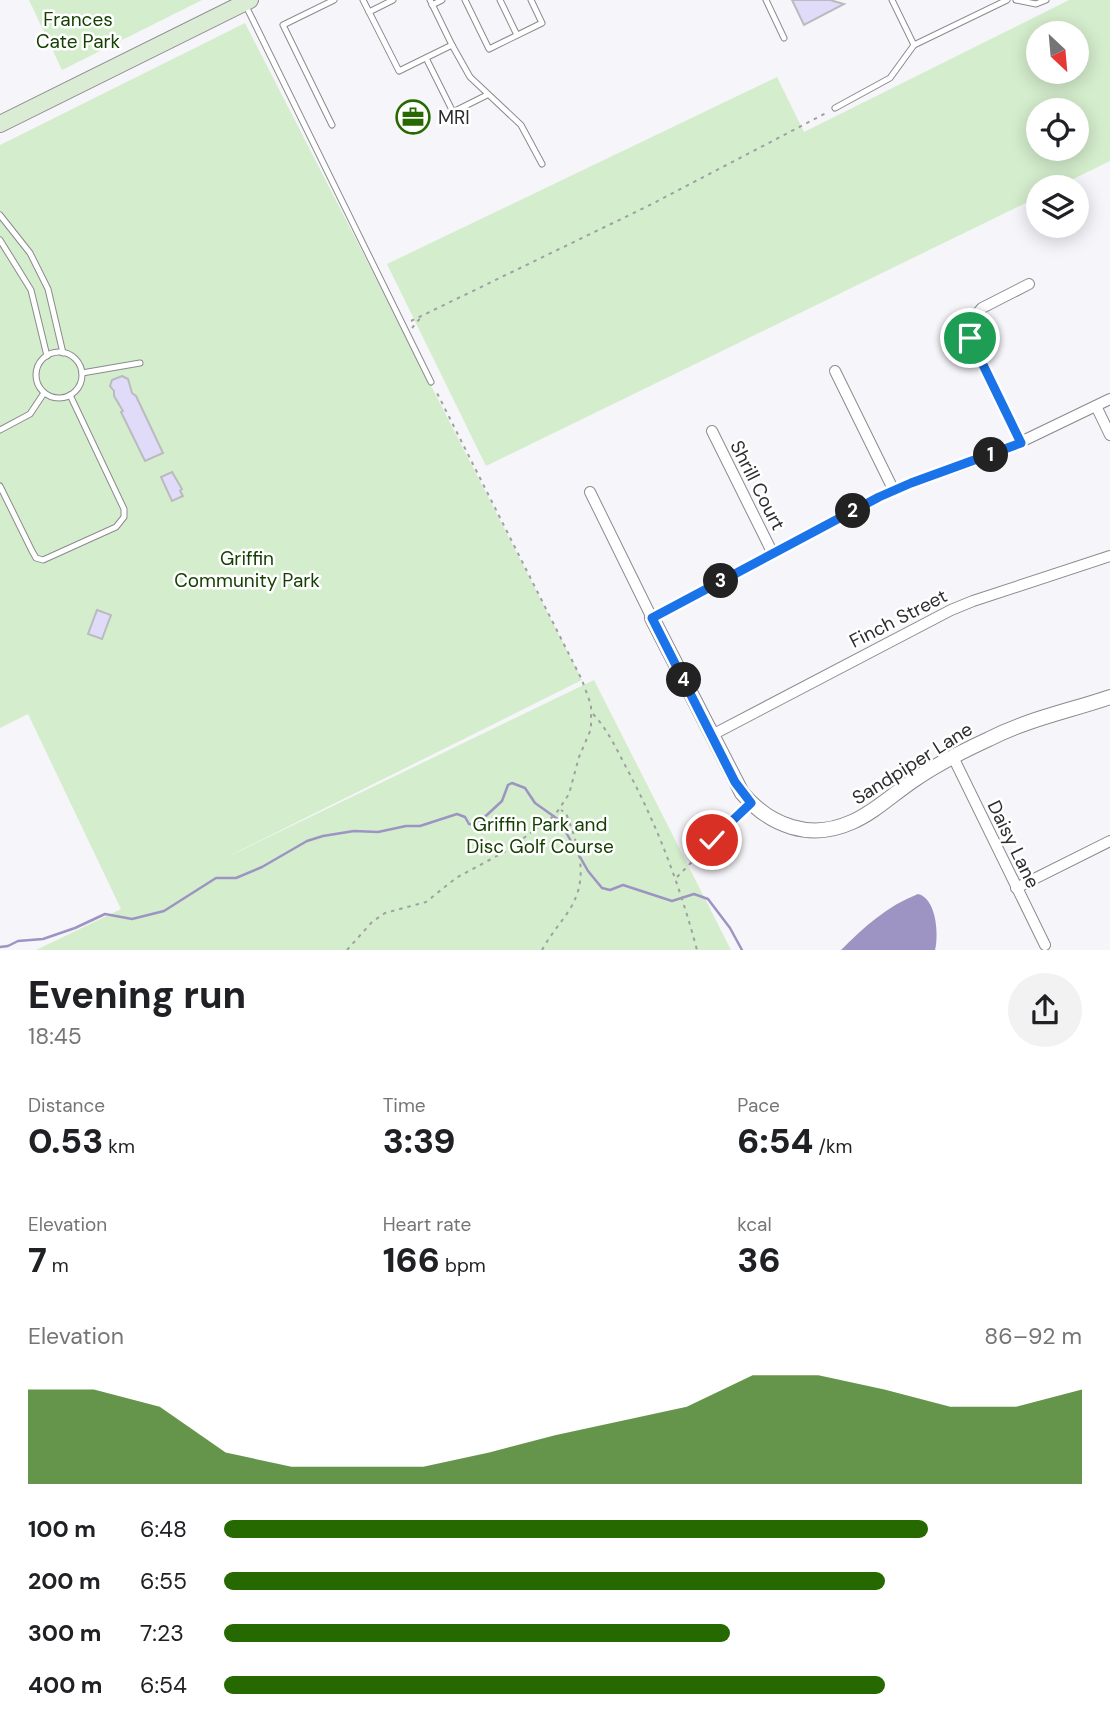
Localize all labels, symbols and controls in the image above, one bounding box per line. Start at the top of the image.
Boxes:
park label: Frances Cate Park [36,7,121,54]
north arrow [1026,21,1088,84]
map controls [1026,21,1089,238]
office icon: MRI [394,98,432,136]
button: locate [1026,98,1089,161]
place label: MRI [438,105,470,130]
button: layers [1026,175,1089,238]
pin [940,308,1000,368]
icon: arrive [951,319,989,357]
street label: Shrill Court [724,436,791,534]
pin: 1 [974,438,1009,472]
text: 1 [987,442,994,467]
pin: 2 [836,494,870,528]
text: 2 [847,498,858,523]
park label: Griffin Community Park [174,546,320,593]
pin: 3 [704,564,738,598]
text: 3 [715,568,726,593]
street label: Finch Street [845,583,951,654]
pin: 4 [666,662,702,698]
text: 4 [677,667,690,692]
street label: Sandpiper Lane [847,716,977,810]
street label: Daisy Lane [982,796,1046,892]
pin [682,810,742,870]
park label: Griffin Park and Disc Golf Course [466,812,614,859]
icon: check [693,821,731,859]
text: Evening run [28,970,246,1020]
button: share [1008,973,1082,1047]
text: 18:45 [28,1021,82,1051]
text: Distance [28,1093,105,1118]
text: Time [383,1093,426,1118]
text: Pace [737,1093,780,1118]
text: 0.53 [28,1118,103,1164]
text: 3:39 [383,1118,455,1164]
text: 6:54 [737,1118,813,1164]
text: km [103,1134,135,1159]
text: /km [813,1134,852,1159]
text: Elevation [28,1212,107,1237]
text: Heart rate [383,1212,471,1237]
text: kcal [737,1212,772,1237]
text: 7 [28,1237,47,1283]
text: 166 [383,1237,440,1283]
text: 36 [737,1237,781,1283]
text: m [47,1253,69,1278]
text: bpm [440,1253,486,1278]
text: Elevation [28,1321,124,1351]
text: 86–92 m [984,1321,1082,1351]
text: 100 m [28,1514,96,1544]
text: 6:48 [140,1514,187,1544]
text: 200 m [28,1566,101,1596]
text: 6:55 [140,1566,187,1596]
text: 300 m [28,1618,101,1648]
text: 7:23 [140,1618,184,1648]
text: 400 m [28,1670,102,1700]
text: 6:54 [140,1670,187,1700]

